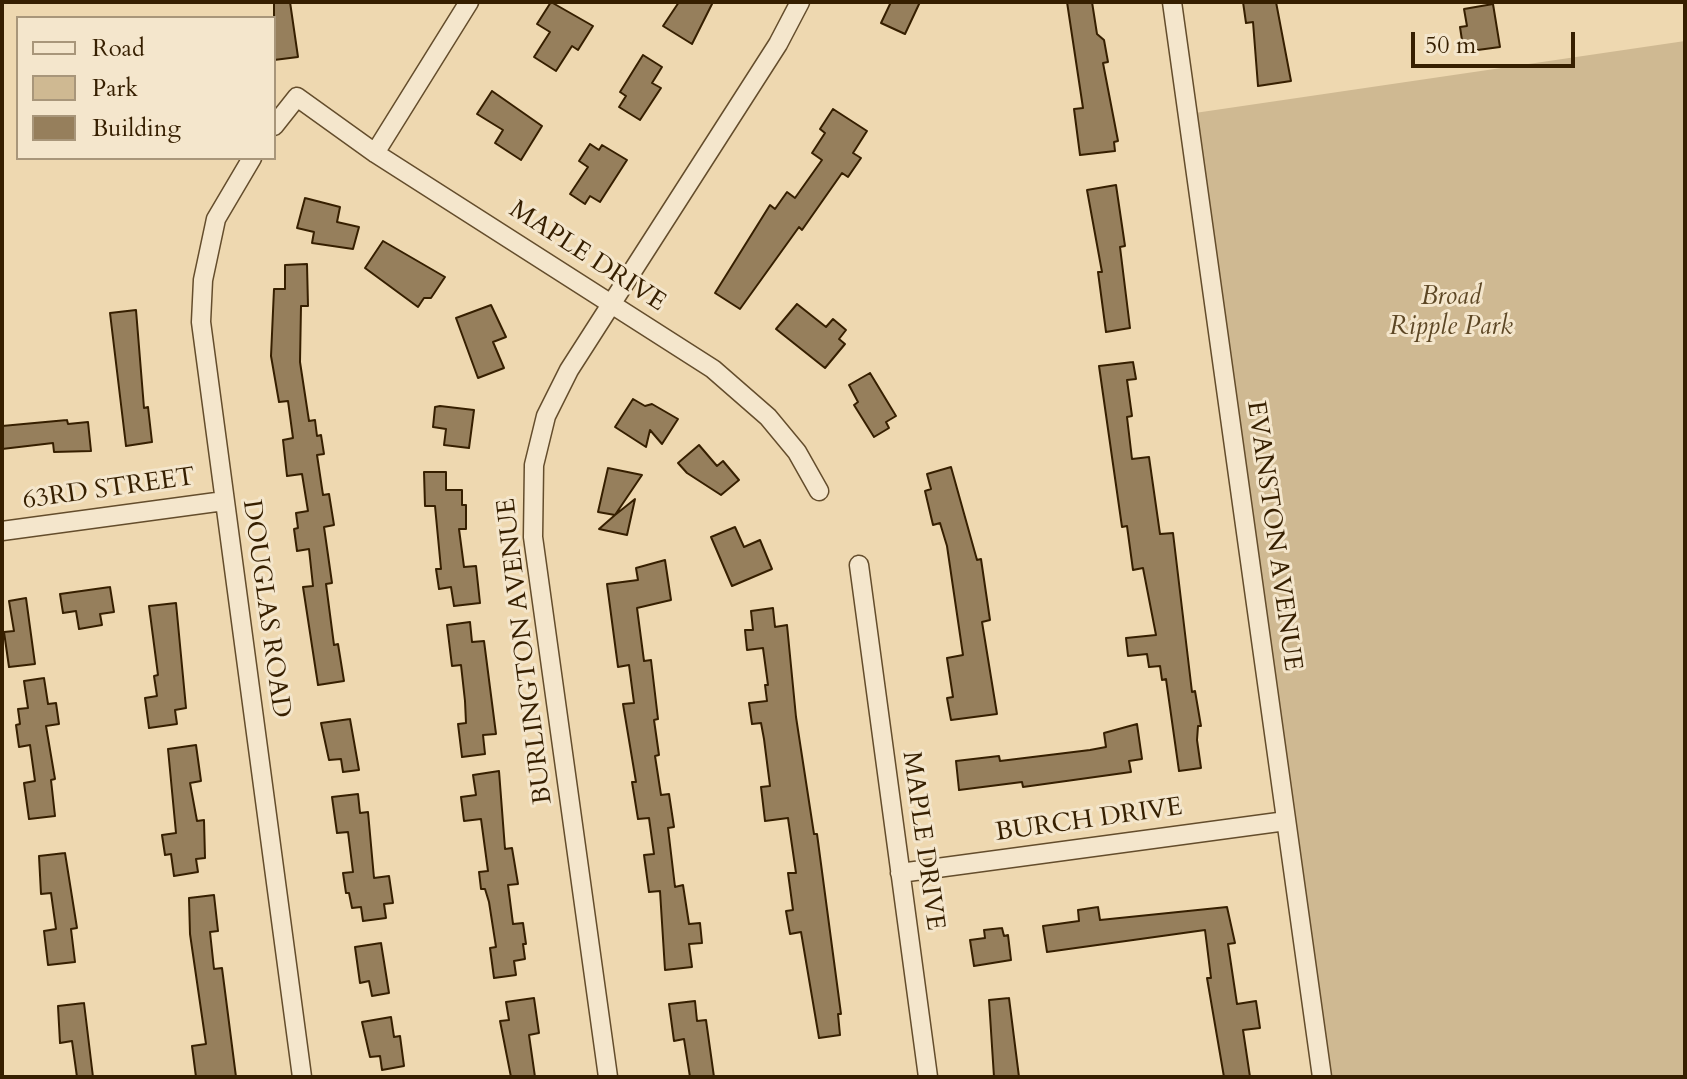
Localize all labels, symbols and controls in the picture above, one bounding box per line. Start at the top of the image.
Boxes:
legend [16,16,276,160]
scale bar [1415,16,1579,66]
text: 50 m [1425,29,1476,62]
text: Road [92,32,145,65]
text: Park [92,72,138,105]
text: Building [92,112,181,145]
street label: MAPLE DRIVE [503,195,671,319]
park label: Broad Ripple Park [1389,282,1513,344]
street label: EVANSTON AVENUE [1239,399,1307,673]
street label: 63RD STREET [21,462,197,518]
street label: BURLINGTON AVENUE [492,496,560,806]
street label: DOUGLAS ROAD [234,498,296,720]
street label: MAPLE DRIVE [894,750,950,932]
street label: BURCH DRIVE [993,792,1185,850]

